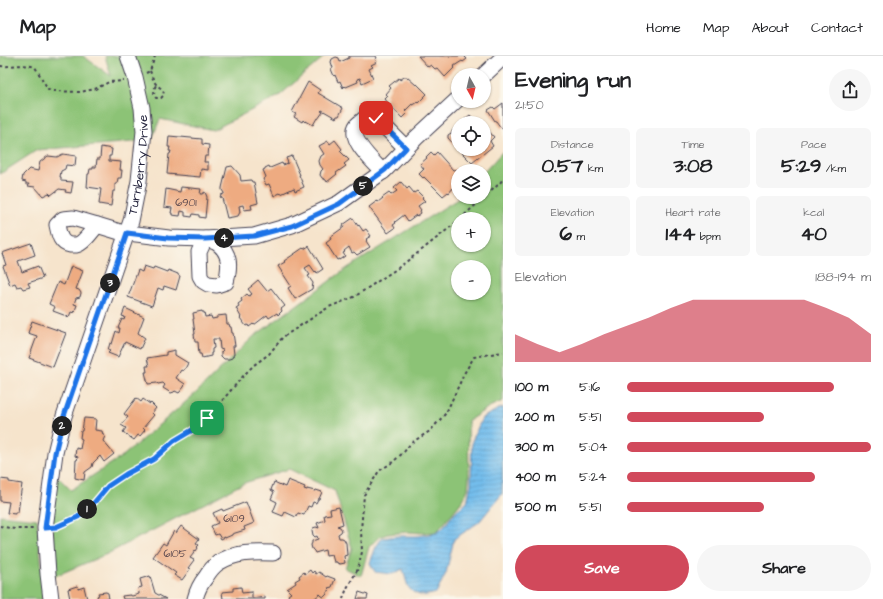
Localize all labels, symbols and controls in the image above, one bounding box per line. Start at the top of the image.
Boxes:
text: Map [20,14,56,41]
text: Home [646,18,681,38]
text: Map [703,18,729,38]
text: About [751,18,789,38]
text: Contact [811,18,863,38]
text: Evening run [515,65,631,96]
north arrow [451,68,491,108]
map controls [451,68,491,300]
button: share [829,69,871,111]
text: 21:50 [515,96,544,114]
pin [359,101,393,135]
icon: check [365,107,387,129]
street label: Turnberry Drive [123,114,153,217]
button: locate [451,116,491,156]
text: Distance [551,137,594,152]
text: Time [681,137,705,152]
text: Pace [801,137,826,152]
text: 0.57 [542,152,583,180]
text: 3:08 [673,152,713,180]
text: 5:29 [781,152,821,180]
text: km [583,161,603,176]
text: /km [821,161,846,176]
button: layers [451,164,491,204]
pin: 5 [353,176,373,196]
text: 5 [359,178,367,193]
house number: 6901 [175,195,197,210]
text: Elevation [551,205,594,220]
text: Heart rate [665,205,721,220]
text: kcal [803,205,824,220]
button: + [451,212,491,252]
text: 6 [560,220,572,248]
text: 144 [665,220,695,248]
text: 40 [801,220,827,248]
pin: 4 [214,228,234,248]
text: m [572,229,585,244]
text: bpm [695,229,721,244]
text: 4 [220,230,228,245]
button: − [451,260,491,300]
text: Elevation [515,268,566,286]
text: 188–194 m [815,268,871,286]
pin: 3 [100,273,120,293]
text: 3 [107,275,113,290]
text: 100 m [515,378,548,396]
text: 5:16 [579,378,600,396]
pin [190,401,224,435]
icon: arrive [196,407,218,429]
text: 200 m [515,408,554,426]
text: 5:51 [579,408,601,426]
pin: 2 [52,416,72,436]
text: 2 [59,418,65,433]
text: 300 m [515,438,553,456]
text: 5:04 [579,438,607,456]
text: 400 m [515,468,556,486]
text: 5:24 [579,468,607,486]
text: 500 m [515,498,556,516]
text: 5:51 [579,498,601,516]
pin: 1 [77,499,97,519]
text: 1 [86,501,88,516]
house number: 6109 [223,511,245,526]
button: Save [515,545,689,591]
button: Share [697,545,871,591]
house number: 6105 [163,546,187,561]

